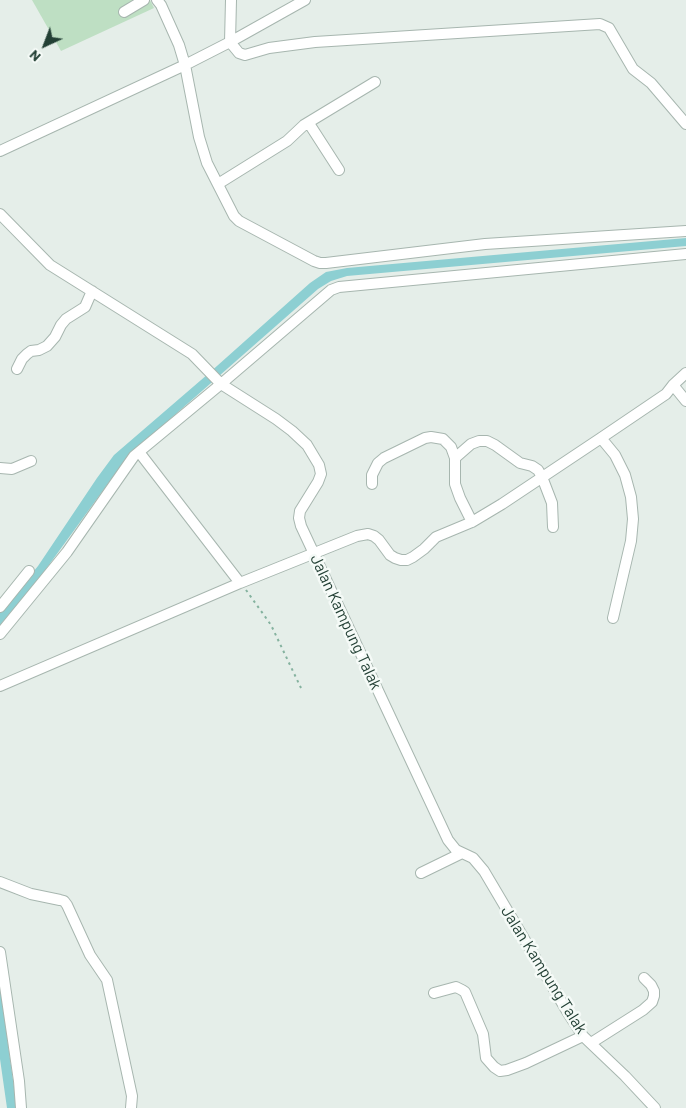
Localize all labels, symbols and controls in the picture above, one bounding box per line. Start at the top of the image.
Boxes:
north arrow [20,20,70,70]
text: N [25,47,44,66]
street label: Jalan Kampung Talak [306,551,386,693]
street label: Jalan Kampung Talak [497,903,591,1037]

